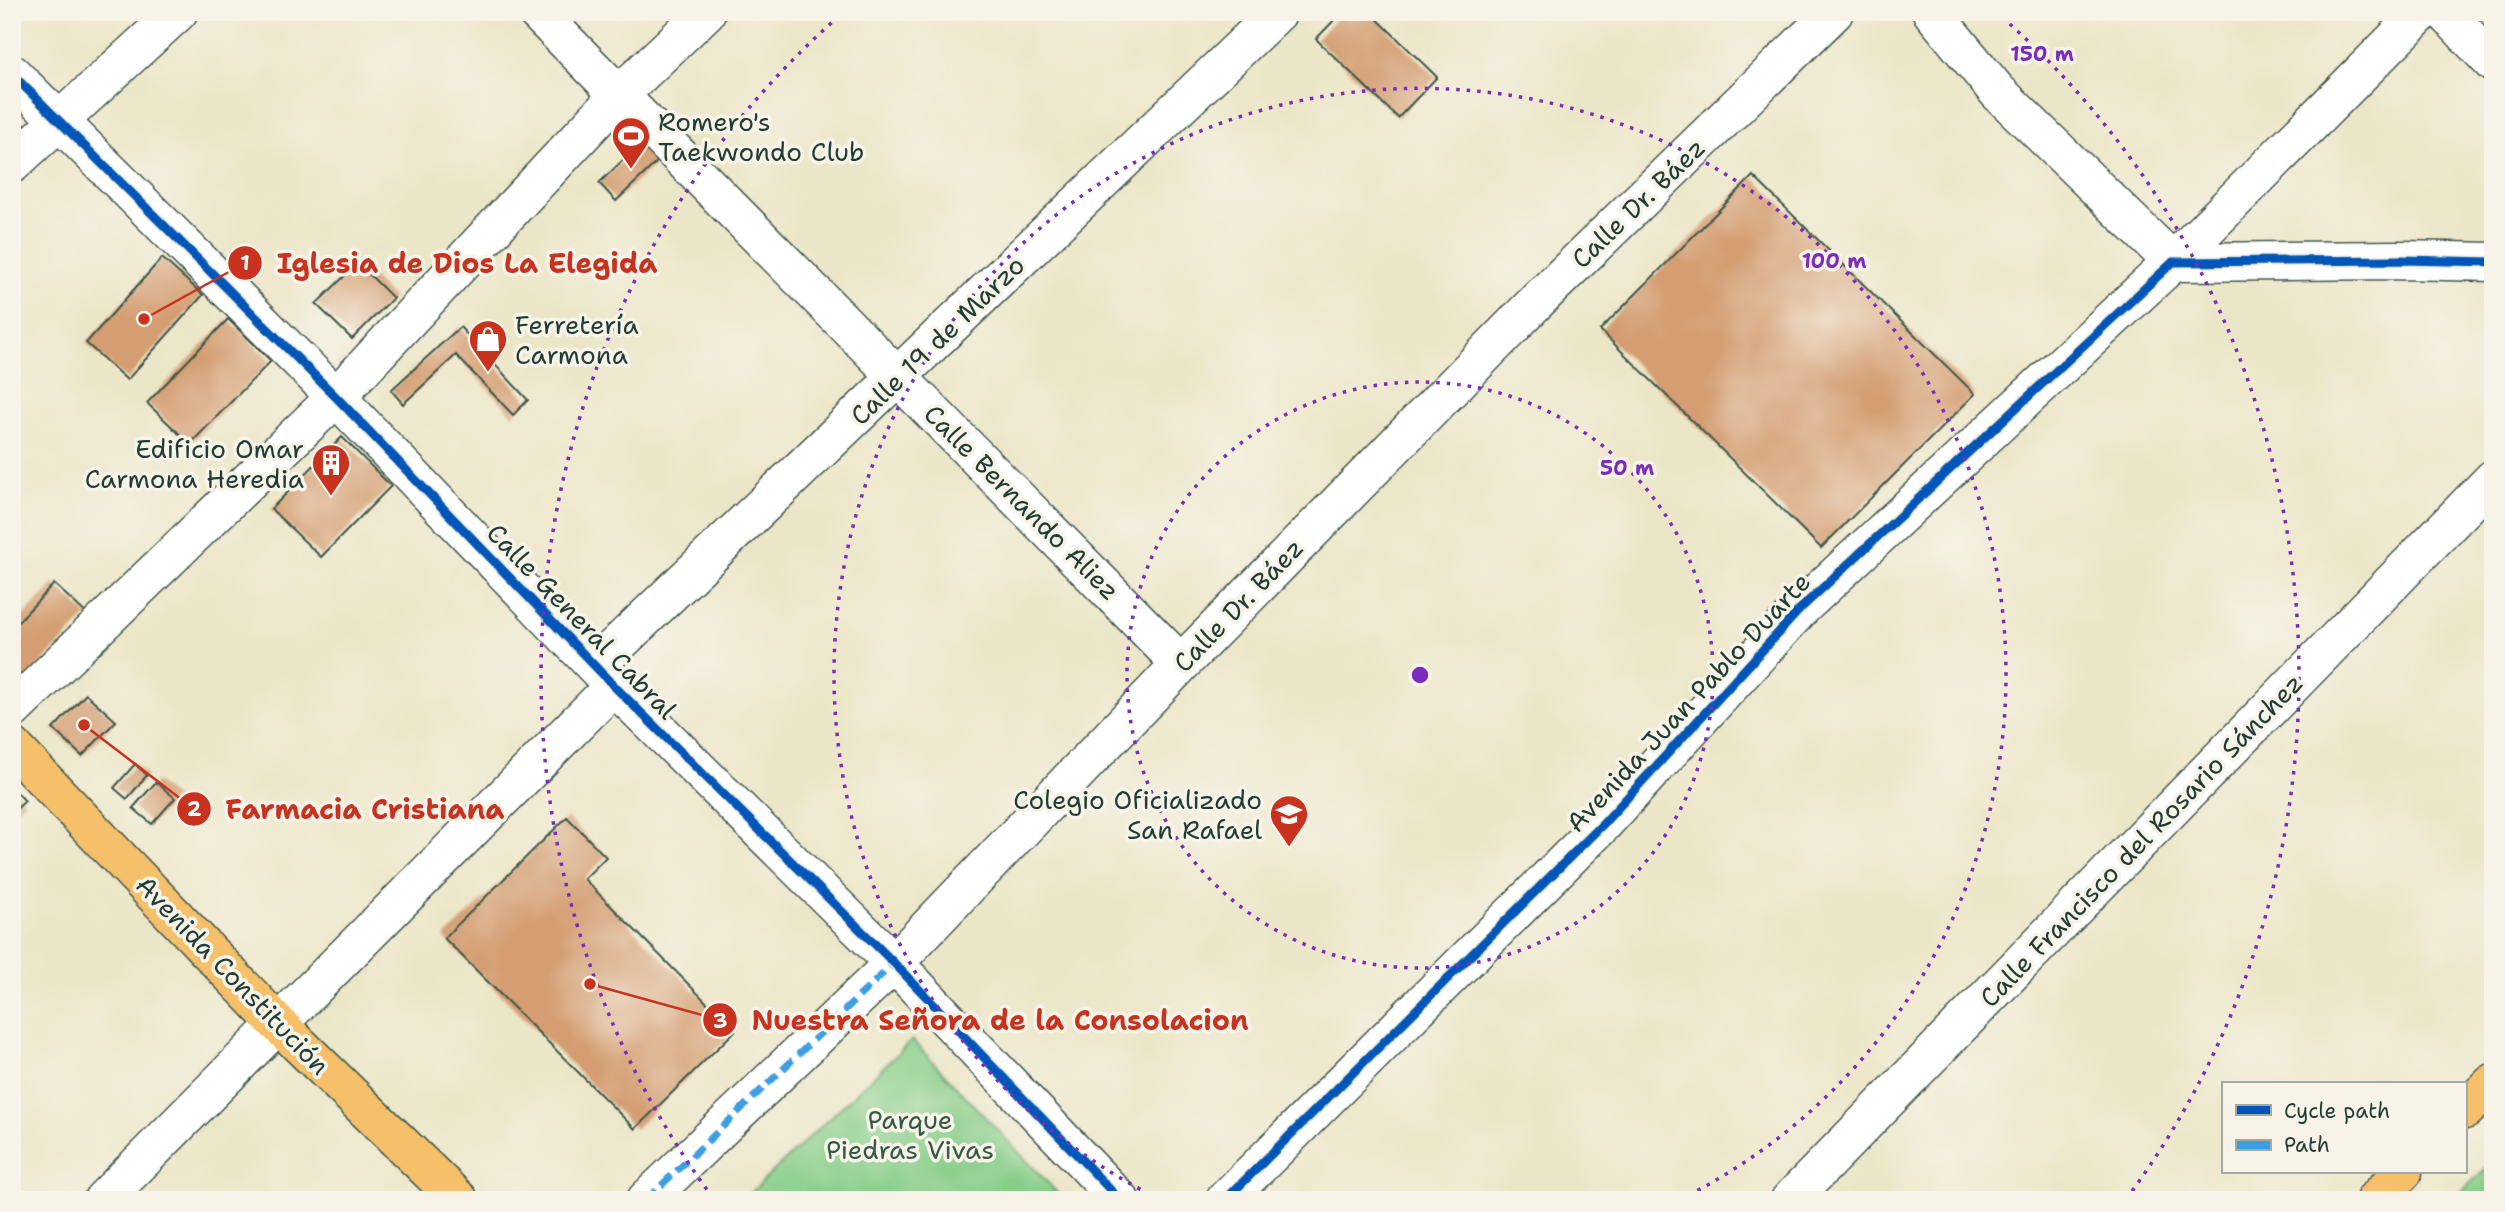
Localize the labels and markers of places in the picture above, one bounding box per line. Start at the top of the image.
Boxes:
place label: Romero's Taekwondo Club [658,104,864,169]
sports icon: Romero's Taekwondo Club [610,115,652,170]
callout: Iglesia de Dios La Elegida [228,239,671,288]
place label: Ferretería Carmona [515,307,639,372]
shop icon: Ferretería Carmona [467,318,509,373]
place label: Edificio Omar Carmona Heredia [85,431,304,496]
building icon: Edificio Omar Carmona Heredia [310,442,352,497]
centre of rings [1408,663,1432,687]
place label: Colegio Oficializado San Rafael [1013,782,1262,847]
callout: Farmacia Cristiana [177,784,518,833]
school or university icon: Colegio Oficializado San Rafael [1268,793,1310,848]
callout: Nuestra Señora de la Consolacion [702,996,1262,1045]

